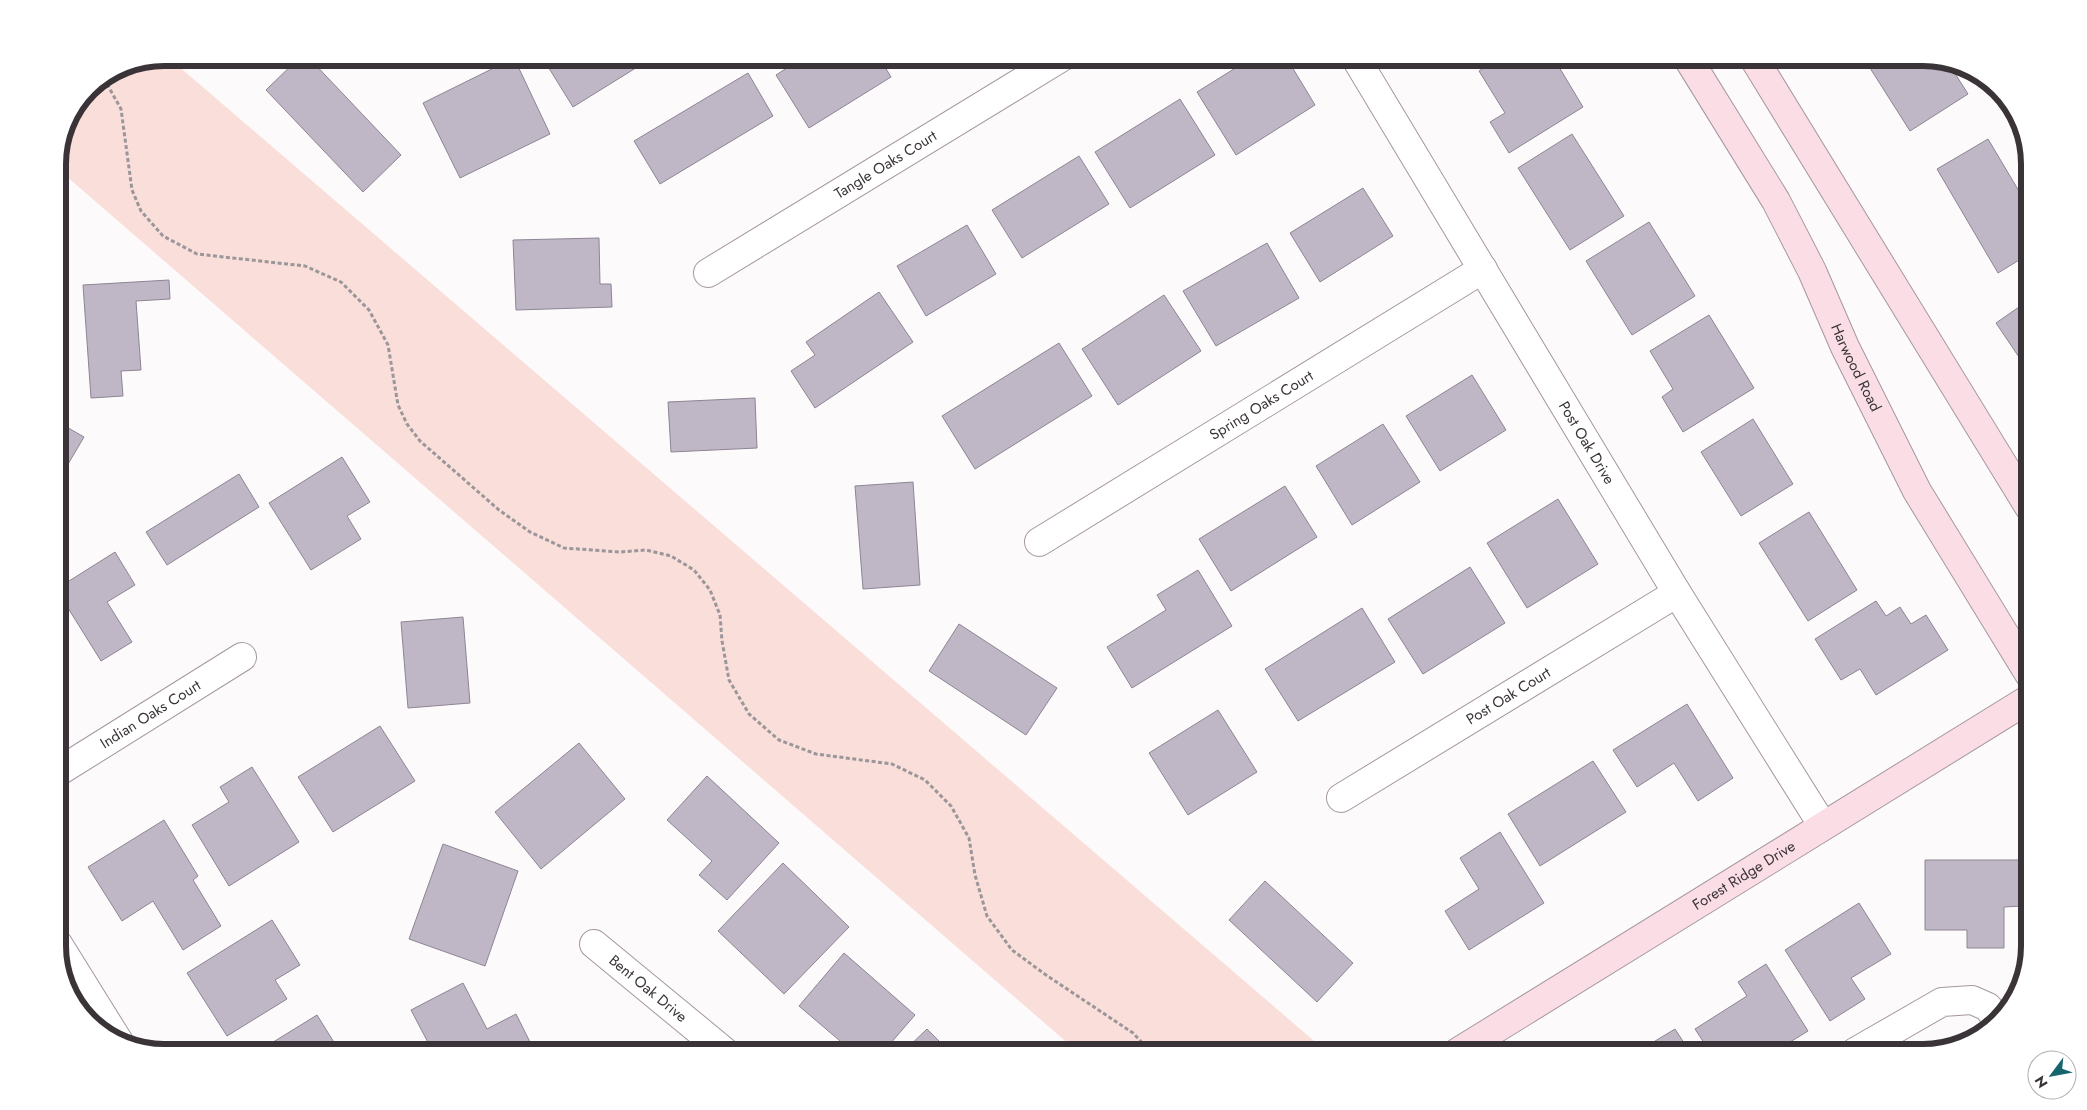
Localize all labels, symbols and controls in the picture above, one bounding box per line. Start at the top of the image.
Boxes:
street label: Tangle Oaks Court [830,125,941,204]
street label: Harwood Road [1825,320,1887,415]
street label: Spring Oaks Court [1205,365,1318,446]
street label: Post Oak Drive [1553,397,1620,489]
street label: Post Oak Court [1462,661,1555,730]
street label: Indian Oaks Court [96,674,205,754]
street label: Forest Ridge Drive [1688,835,1800,915]
street label: Bent Oak Drive [604,950,692,1028]
north arrow [2027,1050,2077,1100]
text: N [2030,1072,2052,1092]

